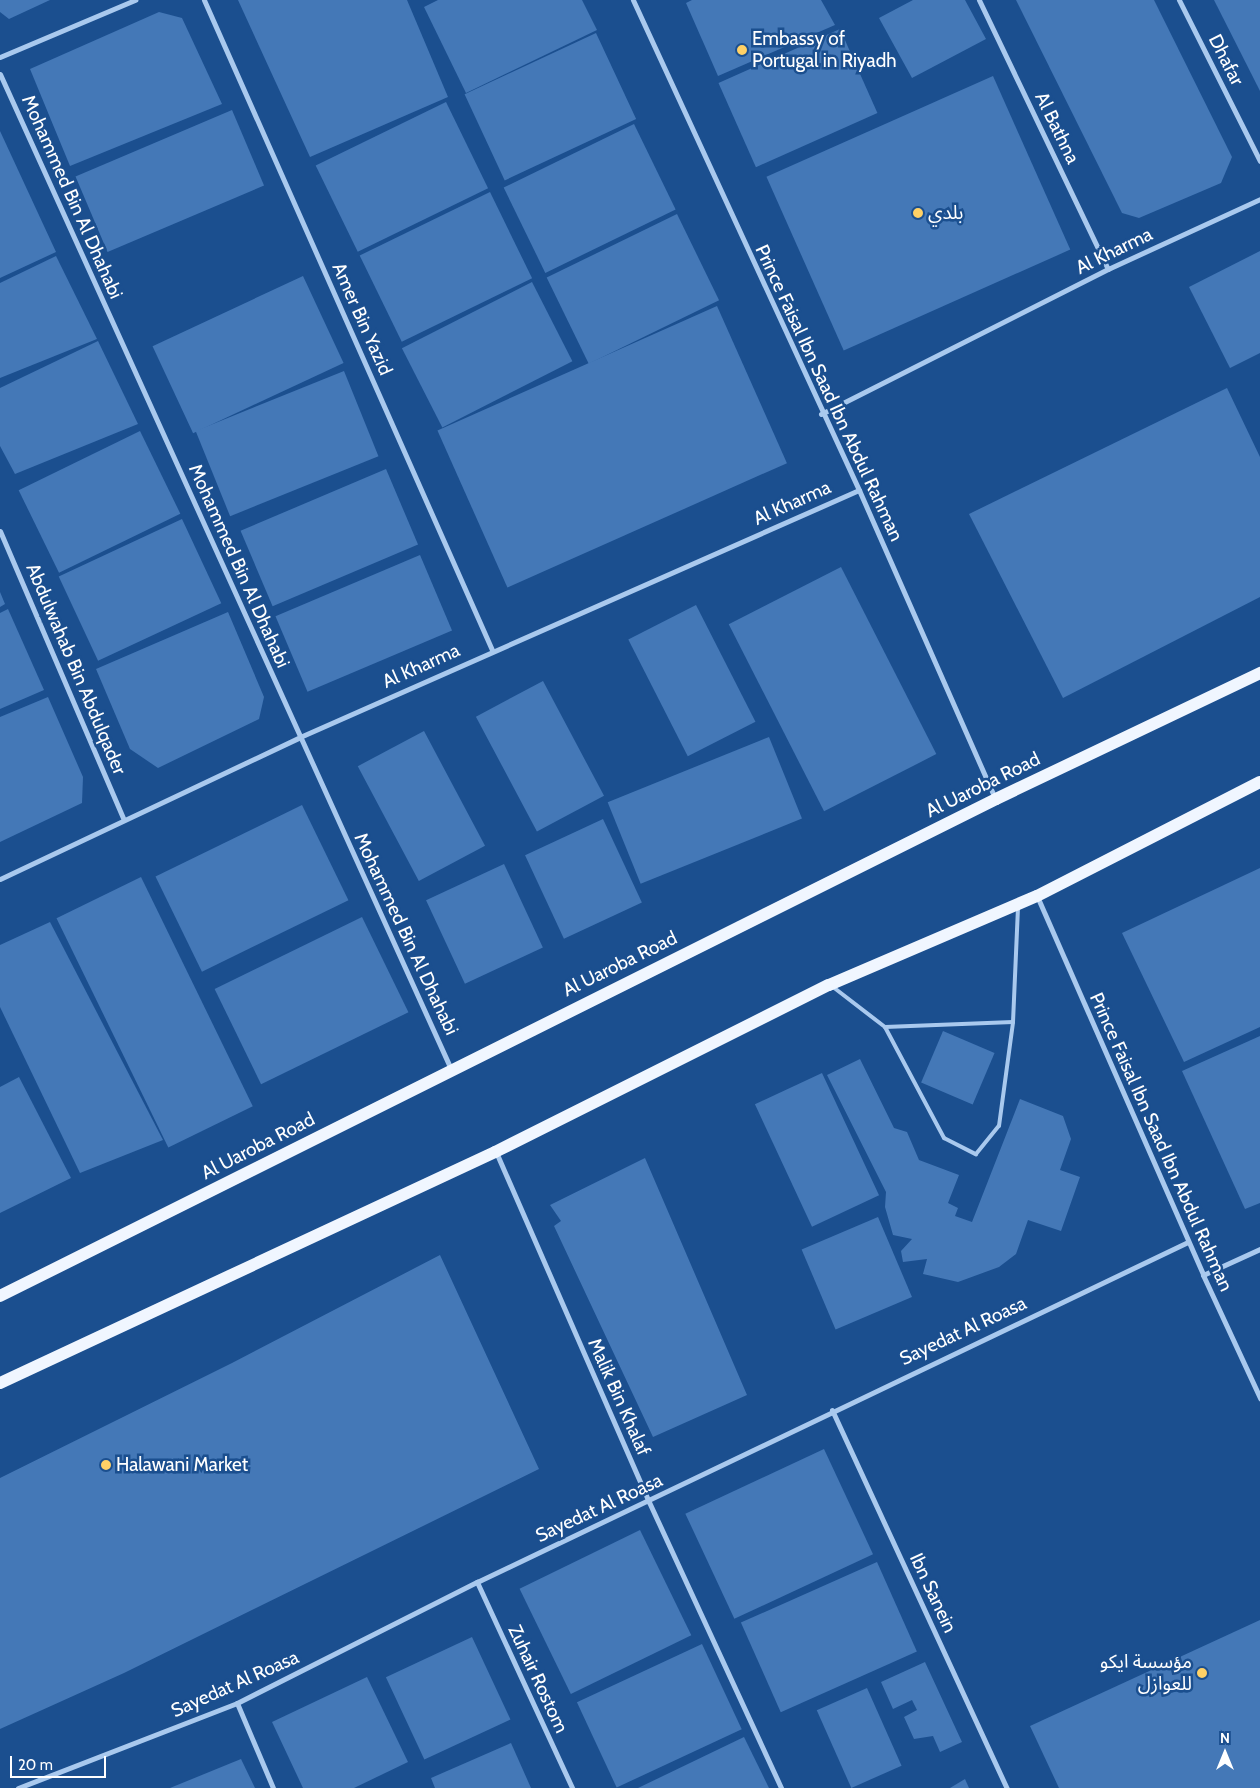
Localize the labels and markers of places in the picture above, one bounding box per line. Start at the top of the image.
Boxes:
place label: Embassy of Portugal in Riyadh [752,28,896,72]
marker: Embassy of Portugal in Riyadh [736,44,748,56]
place label: بلدي [928,202,963,224]
marker: بلدي [912,207,924,219]
place label: Halawani Market [116,1454,248,1476]
marker: Halawani Market [100,1459,112,1471]
place label: مؤسسة ايكو للعوازل [1100,1651,1192,1695]
marker: مؤسسة ايكو للعوازل [1196,1667,1208,1679]

